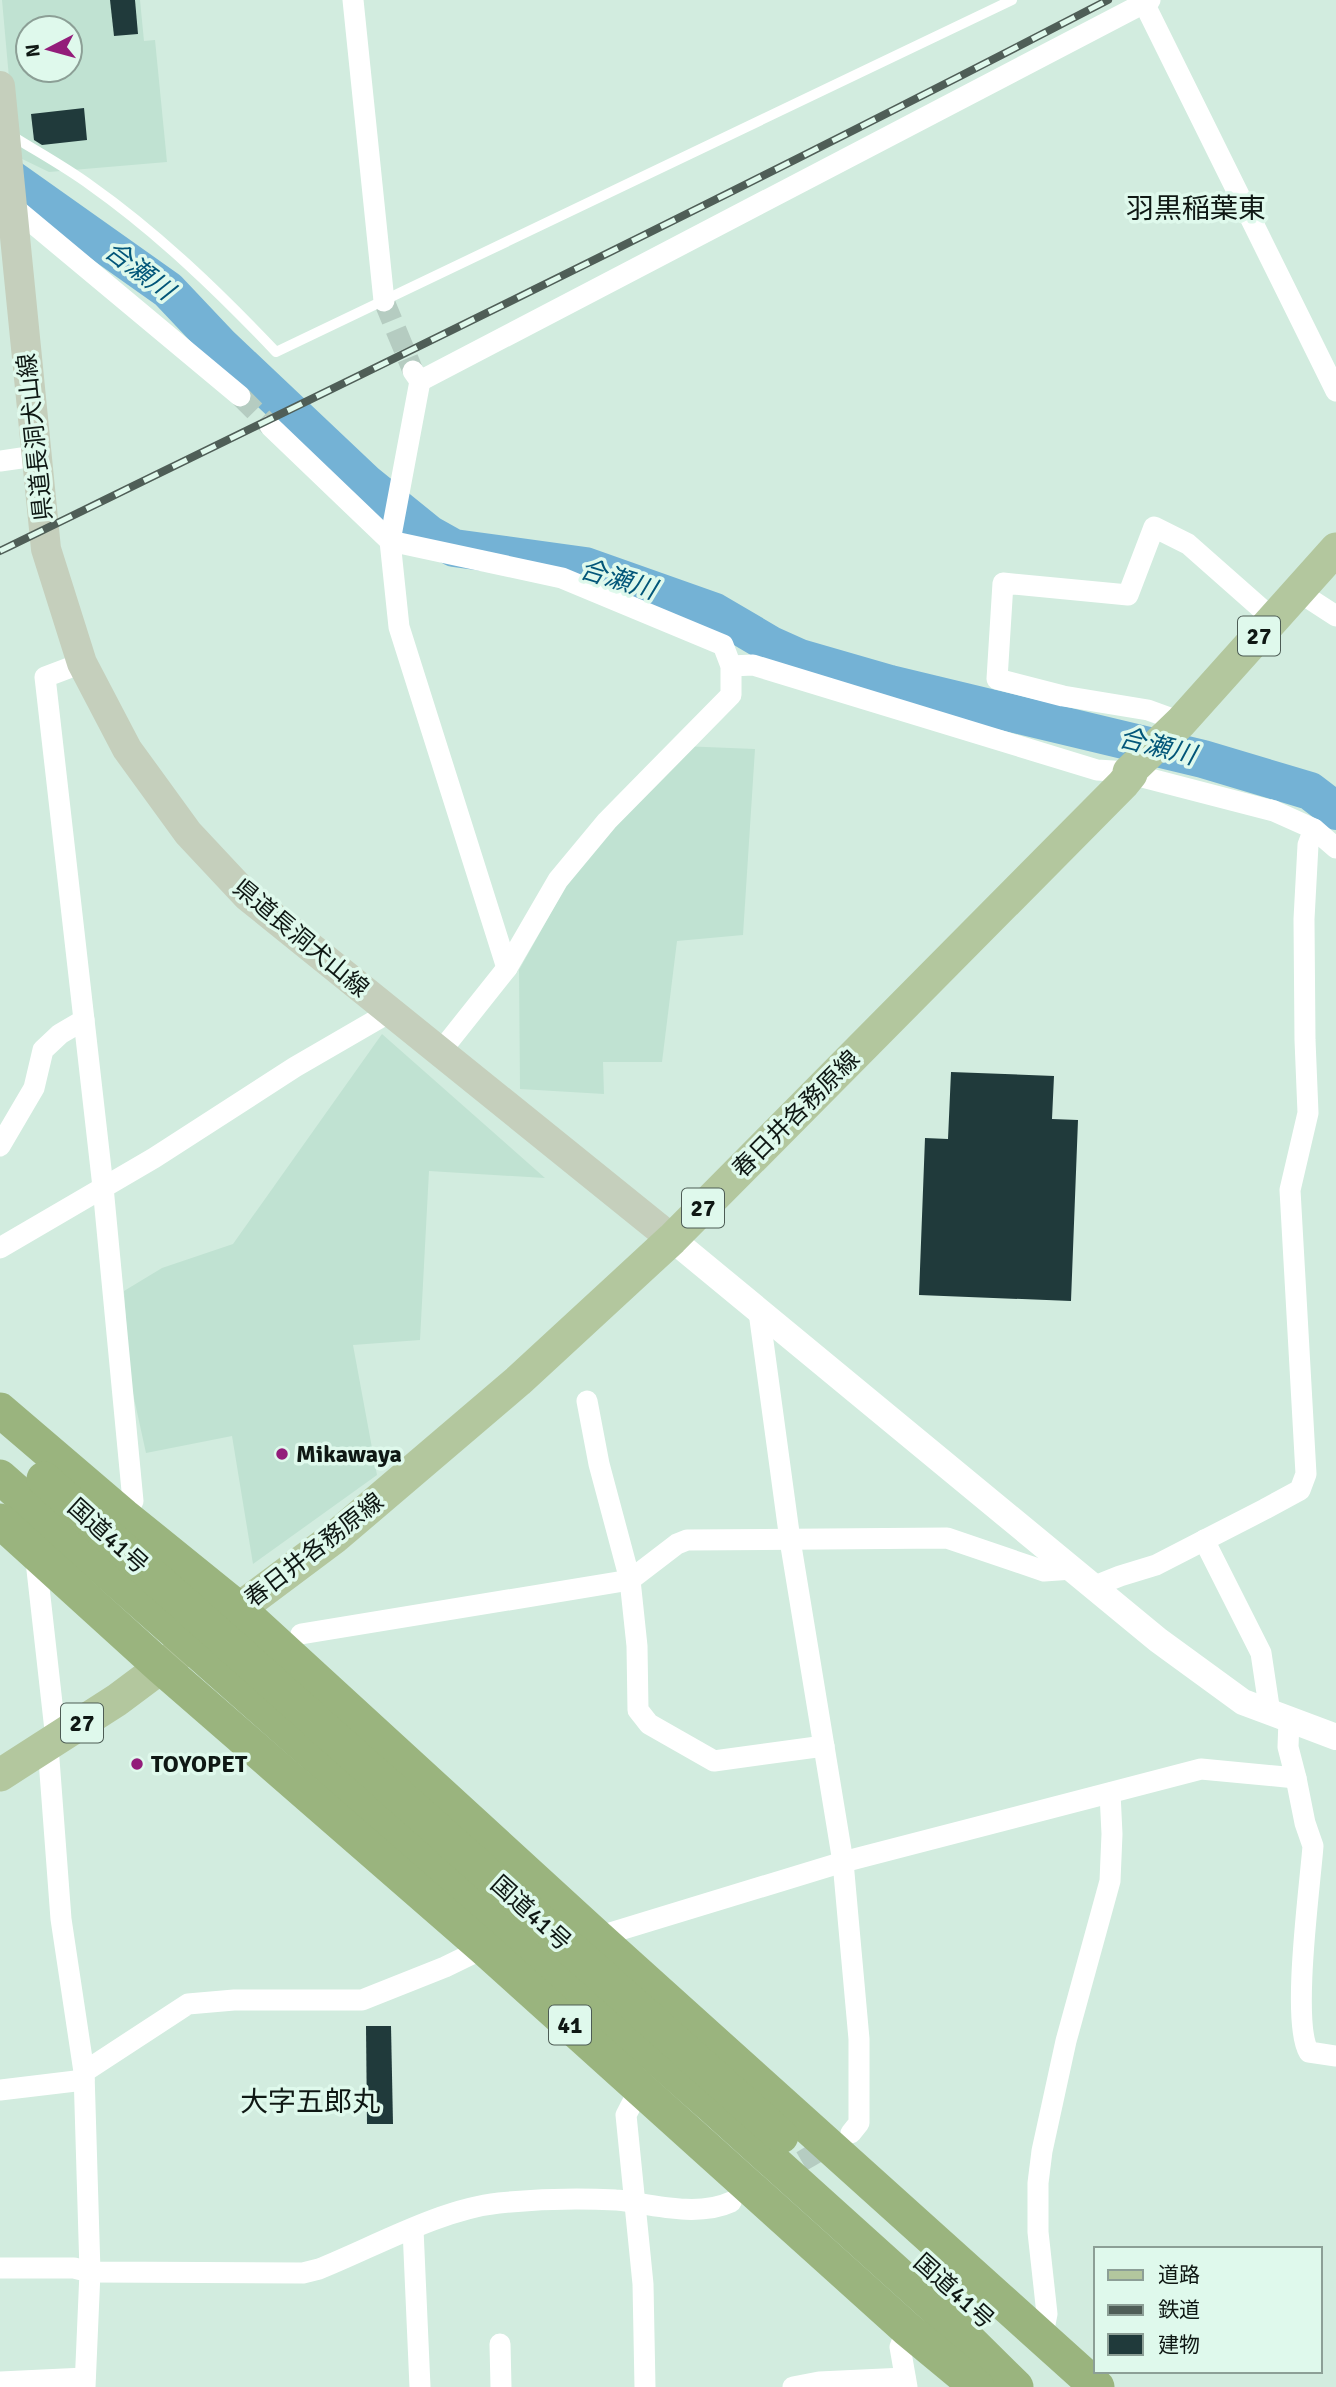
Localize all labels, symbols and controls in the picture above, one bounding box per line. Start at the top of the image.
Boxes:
north arrow [14,14,84,84]
text: N [20,43,46,58]
district label: 羽黒稲葉東 [1126,192,1266,226]
water label: 合瀬川 [98,235,182,309]
street label: 県道長洞犬山線 [11,352,59,522]
water label: 合瀬川 [576,553,663,608]
road number: 27 [1238,616,1280,656]
water label: 合瀬川 [1115,722,1202,773]
street label: 県道長洞犬山線 [227,873,375,1003]
street label: 春日井各務原線 [726,1044,866,1184]
road number: 27 [682,1189,724,1228]
place label: Mikawaya [296,1439,402,1469]
marker: Mikawaya [274,1446,290,1462]
street label: 春日井各務原線 [239,1486,389,1614]
street label: 国道41号 [62,1492,154,1580]
road number: 27 [61,1704,103,1742]
place label: TOYOPET [151,1749,248,1779]
marker: TOYOPET [129,1756,145,1772]
street label: 国道41号 [485,1869,577,1957]
road number: 41 [549,2006,591,2044]
district label: 大字五郎丸 [240,2085,380,2119]
street label: 国道41号 [908,2247,1000,2335]
legend [1094,2247,1322,2373]
text: 道路 [1158,2262,1200,2288]
text: 鉄道 [1158,2297,1200,2323]
text: 建物 [1158,2332,1200,2358]

